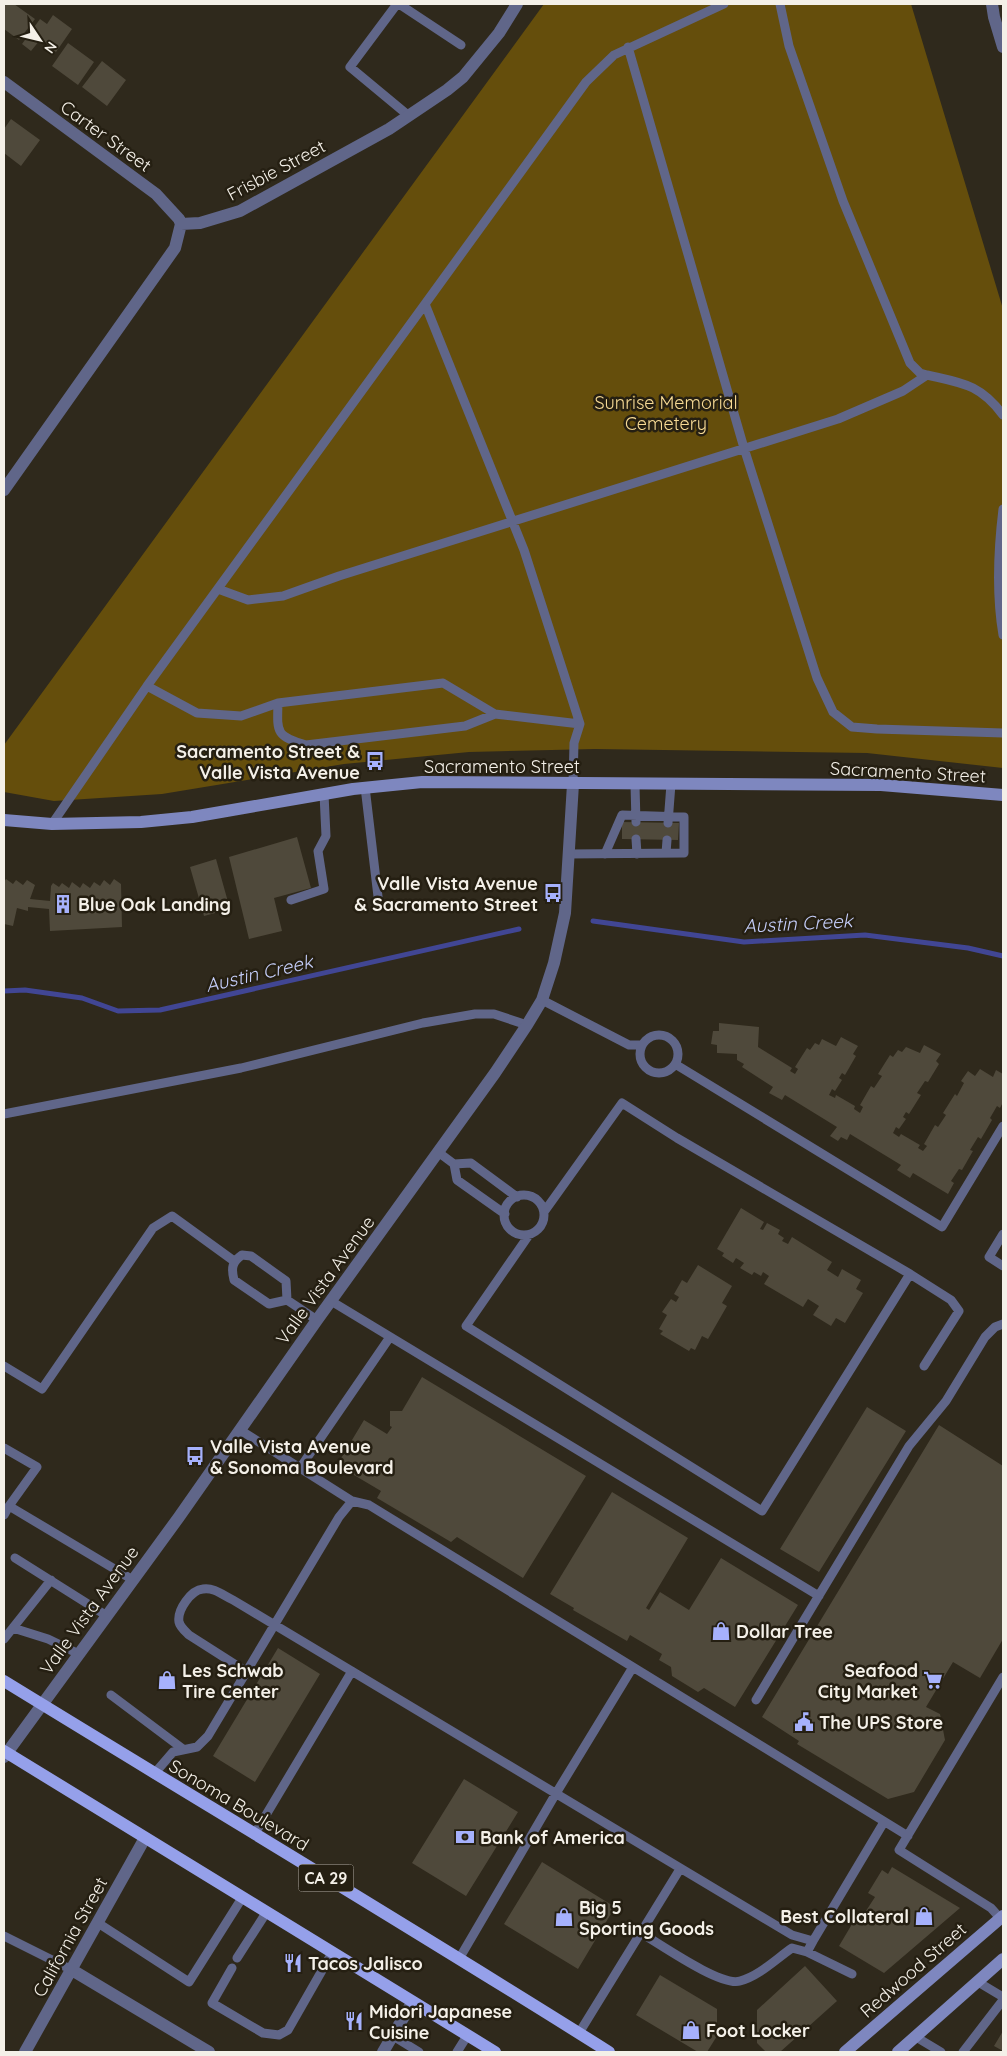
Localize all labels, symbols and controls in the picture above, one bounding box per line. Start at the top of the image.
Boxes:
north arrow [15,15,65,65]
text: N [40,38,61,57]
street label: Carter Street [56,95,156,177]
street label: Frisbie Street [223,134,329,206]
park label: Sunrise Memorial Cemetery [594,391,738,435]
place label: Sacramento Street & Valle Vista Avenue [176,740,360,784]
bus stop icon: Sacramento Street & Valle Vista Avenue [364,750,386,772]
street label: Sacramento Street [424,755,580,778]
street label: Sacramento Street [830,756,986,788]
place label: Valle Vista Avenue & Sacramento Street [354,872,538,916]
bus stop icon: Valle Vista Avenue & Sacramento Street [542,882,564,904]
building icon: Blue Oak Landing [52,893,74,915]
place label: Blue Oak Landing [78,893,231,916]
water label: Austin Creek [743,908,855,938]
water label: Austin Creek [203,949,317,997]
street label: Valle Vista Avenue [271,1211,379,1349]
place label: Valle Vista Avenue & Sonoma Boulevard [210,1435,394,1479]
bus stop icon: Valle Vista Avenue & Sonoma Boulevard [184,1445,206,1467]
street label: Valle Vista Avenue [35,1541,143,1679]
shop icon: Dollar Tree [710,1620,732,1642]
place label: Dollar Tree [736,1620,833,1643]
place label: Les Schwab Tire Center [182,1659,284,1703]
place label: Seafood City Market [818,1659,918,1703]
shop icon: Les Schwab Tire Center [156,1669,178,1691]
supermarket icon: Seafood City Market [922,1669,944,1691]
public building icon: The UPS Store [793,1711,815,1733]
place label: The UPS Store [819,1711,943,1734]
street label: Sonoma Boulevard [165,1754,313,1856]
bank icon: Bank of America [454,1826,476,1848]
place label: Bank of America [480,1826,625,1849]
road number: CA 29 [298,1865,354,1892]
street label: California Street [28,1873,112,2001]
place label: Big 5 Sporting Goods [579,1896,714,1940]
place label: Best Collateral [780,1905,909,1928]
shop icon: Best Collateral [913,1905,935,1927]
shop icon: Big 5 Sporting Goods [553,1906,575,1928]
street label: Redwood Street [855,1918,971,2022]
restaurant icon: Tacos Jalisco [282,1952,304,1974]
place label: Tacos Jalisco [308,1952,423,1975]
place label: Midori Japanese Cuisine [369,2000,512,2044]
restaurant icon: Midori Japanese Cuisine [343,2010,365,2032]
shop icon: Foot Locker [680,2019,702,2041]
place label: Foot Locker [706,2019,810,2042]

